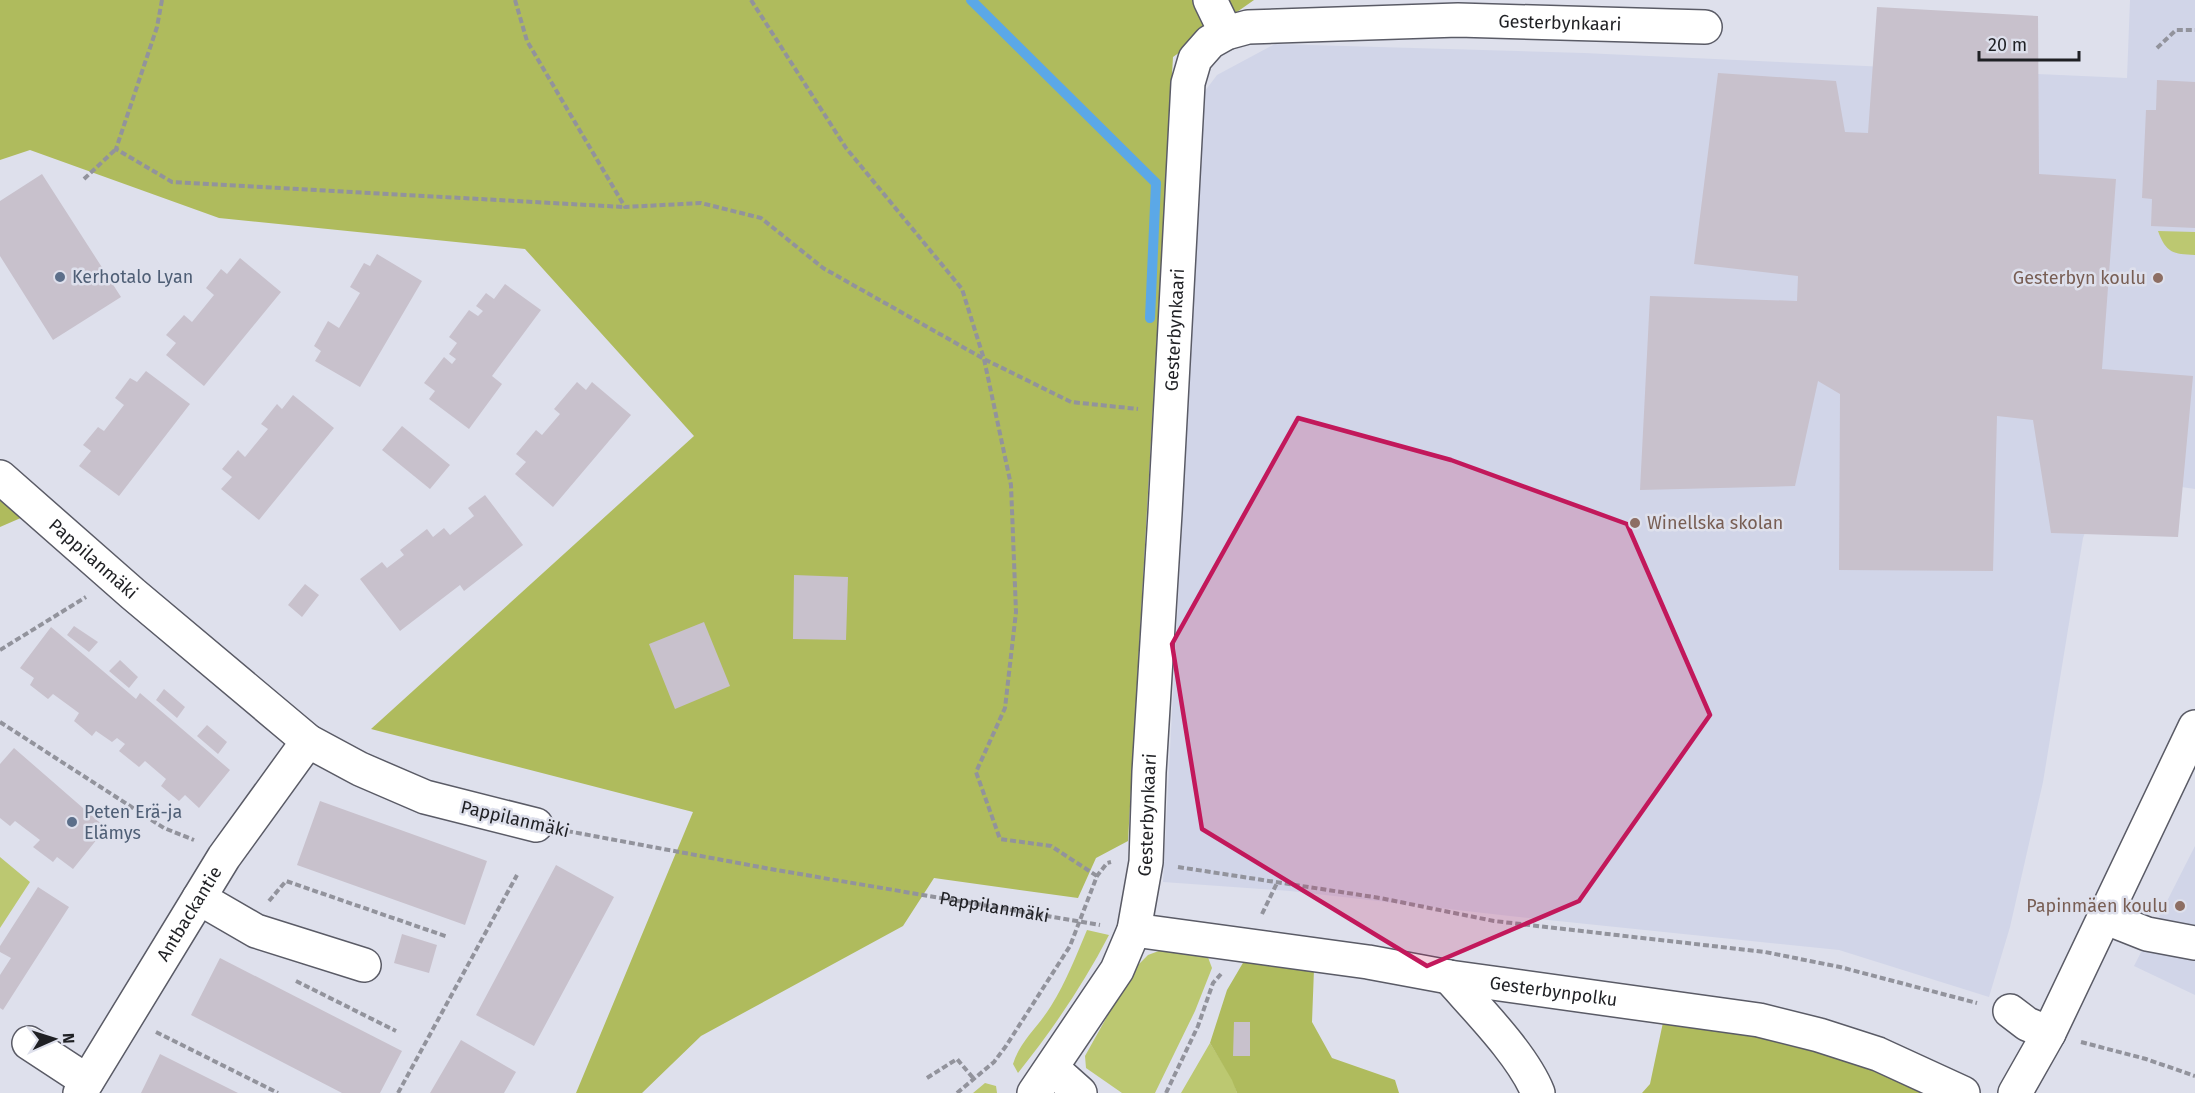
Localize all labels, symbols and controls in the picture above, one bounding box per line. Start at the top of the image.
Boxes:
street label: Gesterbynkaari [1498,10,1622,36]
scale bar [1979,24,2080,62]
text: 20 m [1988,34,2027,56]
place label: Kerhotalo Lyan [72,266,193,288]
place label: Gesterbyn koulu [2013,267,2146,289]
street label: Gesterbynkaari [1161,268,1189,392]
marker: Kerhotalo Lyan [53,270,67,284]
marker: Gesterbyn koulu [2151,271,2165,285]
place label: Winellska skolan [1647,512,1783,534]
street label: Pappilanmäki [44,514,142,604]
marker: Winellska skolan [1628,516,1642,530]
street label: Gesterbynkaari [1133,753,1161,878]
street label: Pappilanmäki [459,796,571,842]
place label: Peten Erä-ja Elämys [84,801,182,844]
marker: Peten Erä-ja Elämys [65,815,79,829]
street label: Antbackantie [152,862,227,965]
street label: Pappilanmäki [938,887,1051,927]
place label: Papinmäen koulu [2026,895,2168,917]
marker: Papinmäen koulu [2173,899,2187,913]
street label: Gesterbynpolku [1488,972,1619,1011]
north arrow [24,1009,84,1069]
text: N [59,1032,78,1044]

